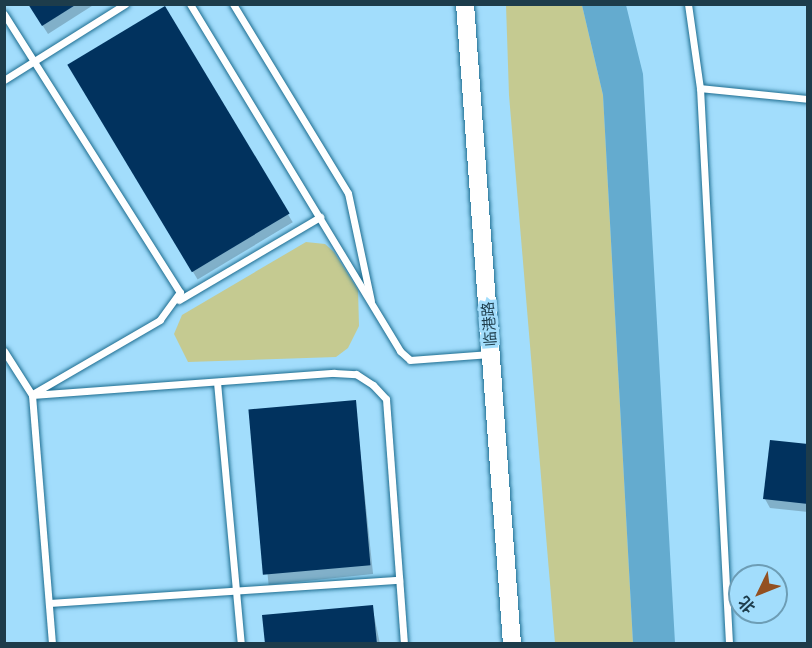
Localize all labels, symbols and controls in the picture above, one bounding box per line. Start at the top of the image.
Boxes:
street label: 临港路 [478,301,500,347]
north arrow [728,564,788,624]
text: 北 [733,592,760,618]

